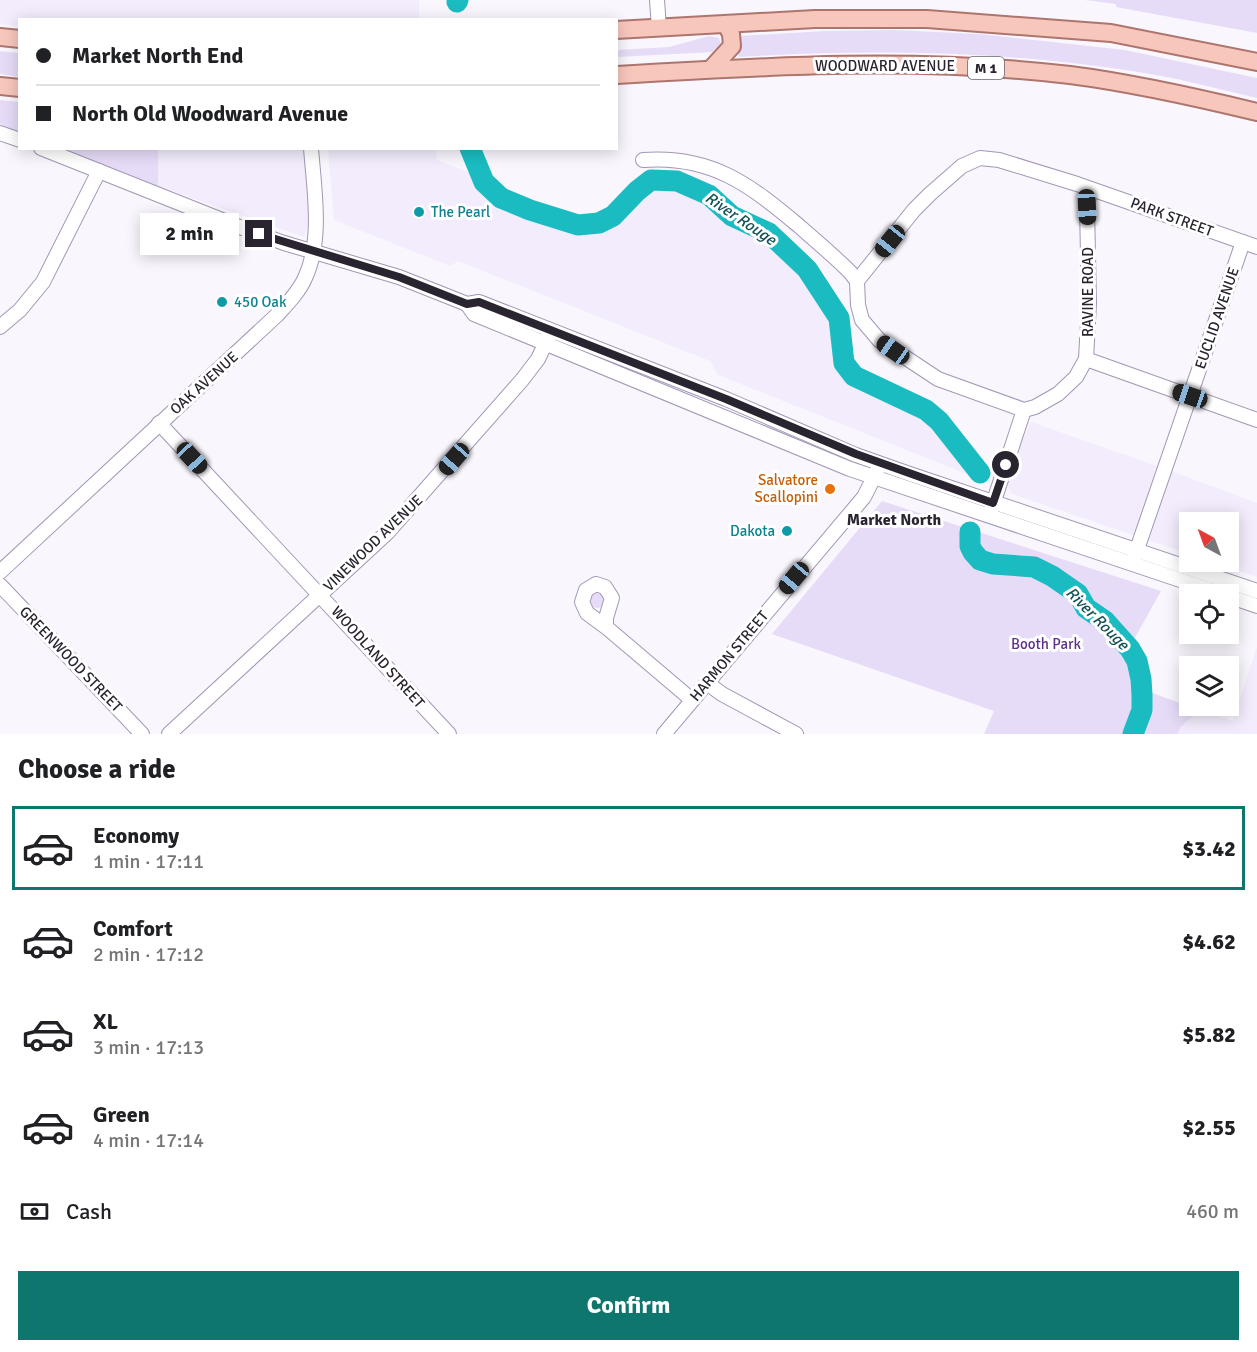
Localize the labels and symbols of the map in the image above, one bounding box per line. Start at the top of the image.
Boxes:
street label: WOODWARD AVENUE [815,57,955,75]
road number: M 1 [968,57,1004,79]
water label: River Rouge [701,188,781,250]
car [1077,189,1097,225]
street label: PARK STREET [1128,194,1216,240]
place label: The Pearl [431,203,491,221]
marker: The Pearl [412,205,426,219]
callout: 2 min [139,213,238,255]
route end [245,220,272,247]
car [872,221,908,261]
street label: RAVINE ROAD [1079,247,1097,337]
street label: EUCLID AVENUE [1191,265,1243,371]
place label: 450 Oak [234,293,287,311]
marker: 450 Oak [215,295,229,309]
car [873,332,913,368]
street label: OAK AVENUE [166,348,242,418]
car [1170,382,1210,410]
car [173,439,211,477]
car [435,440,473,478]
route start [992,451,1019,478]
place label: Salvatore Scallopini [754,471,818,506]
marker: Salvatore Scallopini [823,482,837,496]
street label: VINEWOOD AVENUE [320,491,426,595]
district label: Market North [847,510,942,530]
north arrow [1179,512,1239,572]
place label: Dakota [730,522,775,540]
marker: Dakota [780,524,794,538]
car [776,558,812,598]
water label: River Rouge [1062,583,1134,655]
street label: GREENWOOD STREET [16,602,126,716]
street label: WOODLAND STREET [328,602,429,712]
street label: HARMON STREET [686,607,772,705]
park label: Booth Park [1011,635,1082,653]

